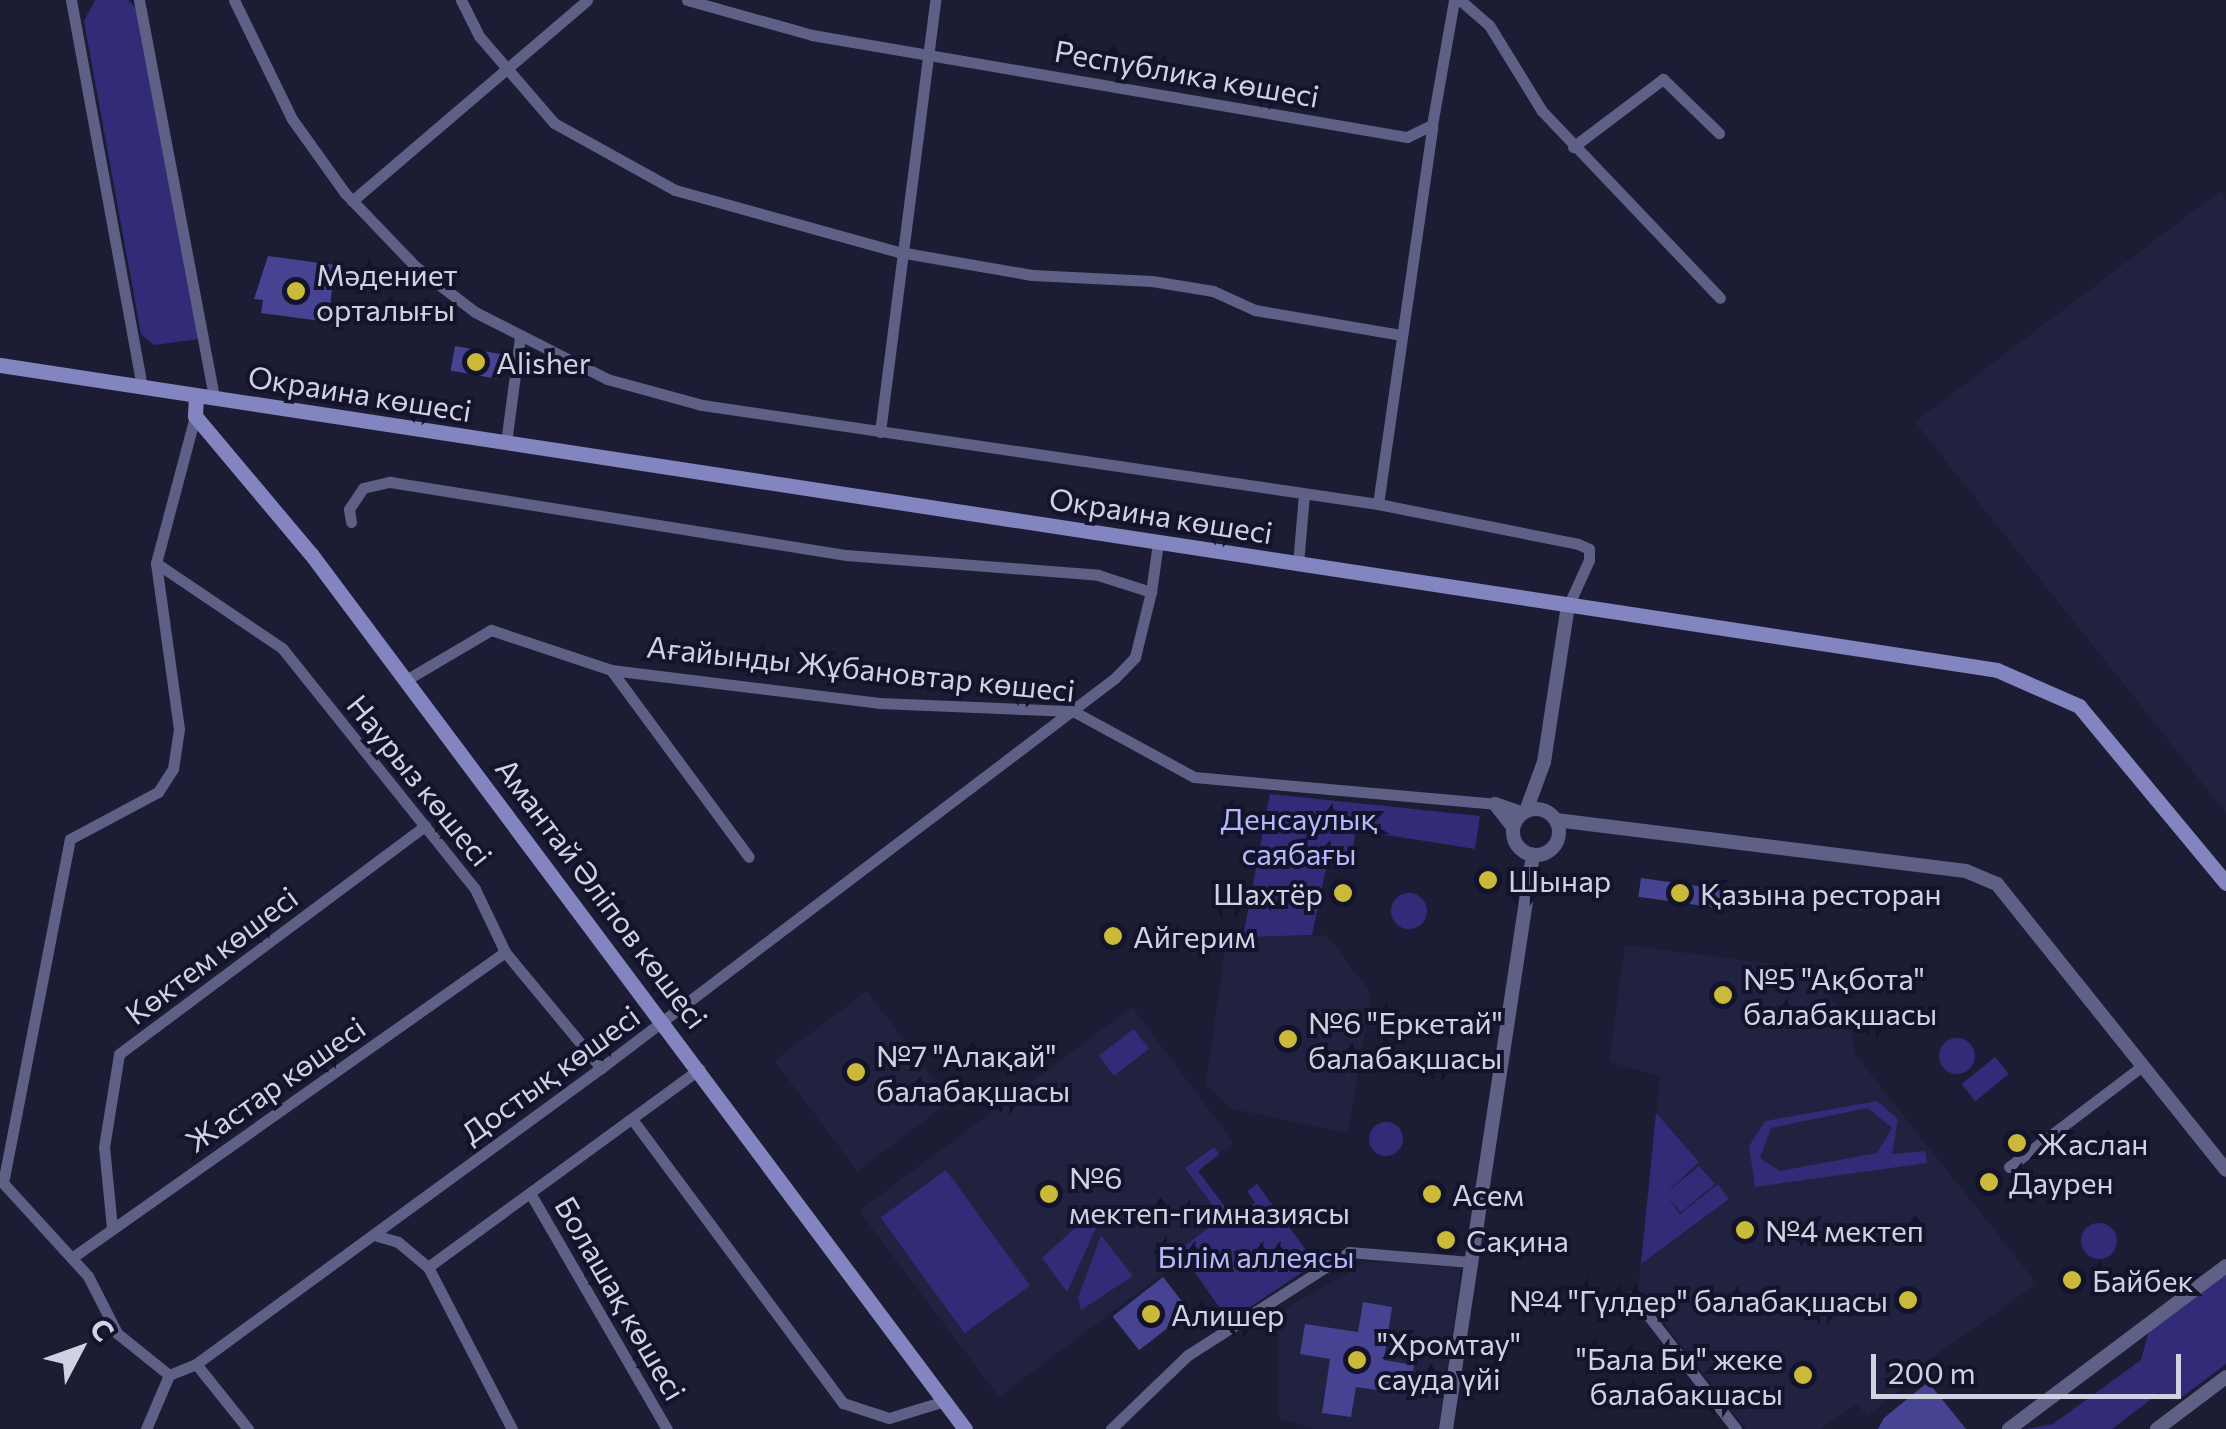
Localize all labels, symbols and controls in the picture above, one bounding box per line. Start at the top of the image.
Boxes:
street label: Республика көшесі [1052,32,1322,114]
place label: Мәдениет орталығы [316,256,458,326]
marker: Мәдениет орталығы [285,280,307,302]
place label: Alisher [496,344,591,380]
marker: Alisher [465,351,487,373]
street label: Окраина көшесі [246,358,474,428]
street label: Окраина көшесі [1047,480,1275,550]
street label: Ағайынды Жұбановтар көшесі [645,628,1077,708]
street label: Наурыз көшесі [340,687,500,873]
street label: Амантай Әліпов көшесі [489,751,715,1035]
park label: Денсаулық саябағы [1221,800,1377,870]
place label: Шынар [1508,862,1611,898]
marker: Шынар [1477,869,1499,891]
place label: Шахтёр [1213,875,1323,911]
place label: Қазына ресторан [1700,875,1942,911]
street label: Көктем көшесі [118,879,304,1031]
marker: Шахтёр [1332,882,1354,904]
marker: Қазына ресторан [1669,882,1691,904]
place label: Айгерим [1133,918,1256,954]
marker: Айгерим [1102,925,1124,947]
place label: №5 "Ақбота" балабақшасы [1743,960,1937,1030]
marker: №5 "Ақбота" балабақшасы [1712,984,1734,1006]
street label: Достық көшесі [454,997,646,1151]
place label: №6 "Еркетай" балабақшасы [1308,1004,1503,1074]
street label: Жастар көшесі [178,1009,372,1159]
marker: №6 "Еркетай" балабақшасы [1277,1028,1299,1050]
place label: №7 "Алақай" балабақшасы [876,1037,1070,1108]
marker: №7 "Алақай" балабақшасы [845,1061,867,1083]
place label: Жаслан [2037,1125,2148,1161]
marker: Жаслан [2006,1132,2028,1154]
place label: №6 мектеп-гимназиясы [1069,1159,1350,1230]
place label: Даурен [2009,1164,2114,1200]
marker: Даурен [1978,1171,2000,1193]
place label: Асем [1452,1176,1524,1212]
marker: №6 мектеп-гимназиясы [1038,1183,1060,1205]
marker: Асем [1421,1183,1443,1205]
street label: Болашақ көшесі [548,1190,694,1406]
place label: №4 мектеп [1765,1212,1924,1248]
marker: №4 мектеп [1734,1219,1756,1241]
place label: Сақина [1466,1222,1569,1258]
marker: Сақина [1435,1229,1457,1251]
park label: Білім аллеясы [1157,1238,1355,1274]
place label: Байбек [2092,1262,2194,1298]
marker: Байбек [2061,1269,2083,1291]
place label: №4 "Гүлдер" балабақшасы [1509,1282,1888,1318]
marker: №4 "Гүлдер" балабақшасы [1897,1289,1919,1311]
place label: Алишер [1171,1296,1285,1332]
north arrow [30,1299,130,1399]
marker: Алишер [1140,1303,1162,1325]
text: С [84,1311,122,1348]
place label: "Хромтау" сауда үйі [1377,1325,1521,1396]
scale bar [1876,1334,2186,1396]
place label: "Бала Би" жеке балабакшасы [1576,1340,1783,1410]
marker: "Хромтау" сауда үйі [1346,1349,1368,1371]
text: 200 m [1888,1353,1976,1390]
marker: "Бала Би" жеке балабакшасы [1792,1364,1814,1386]

